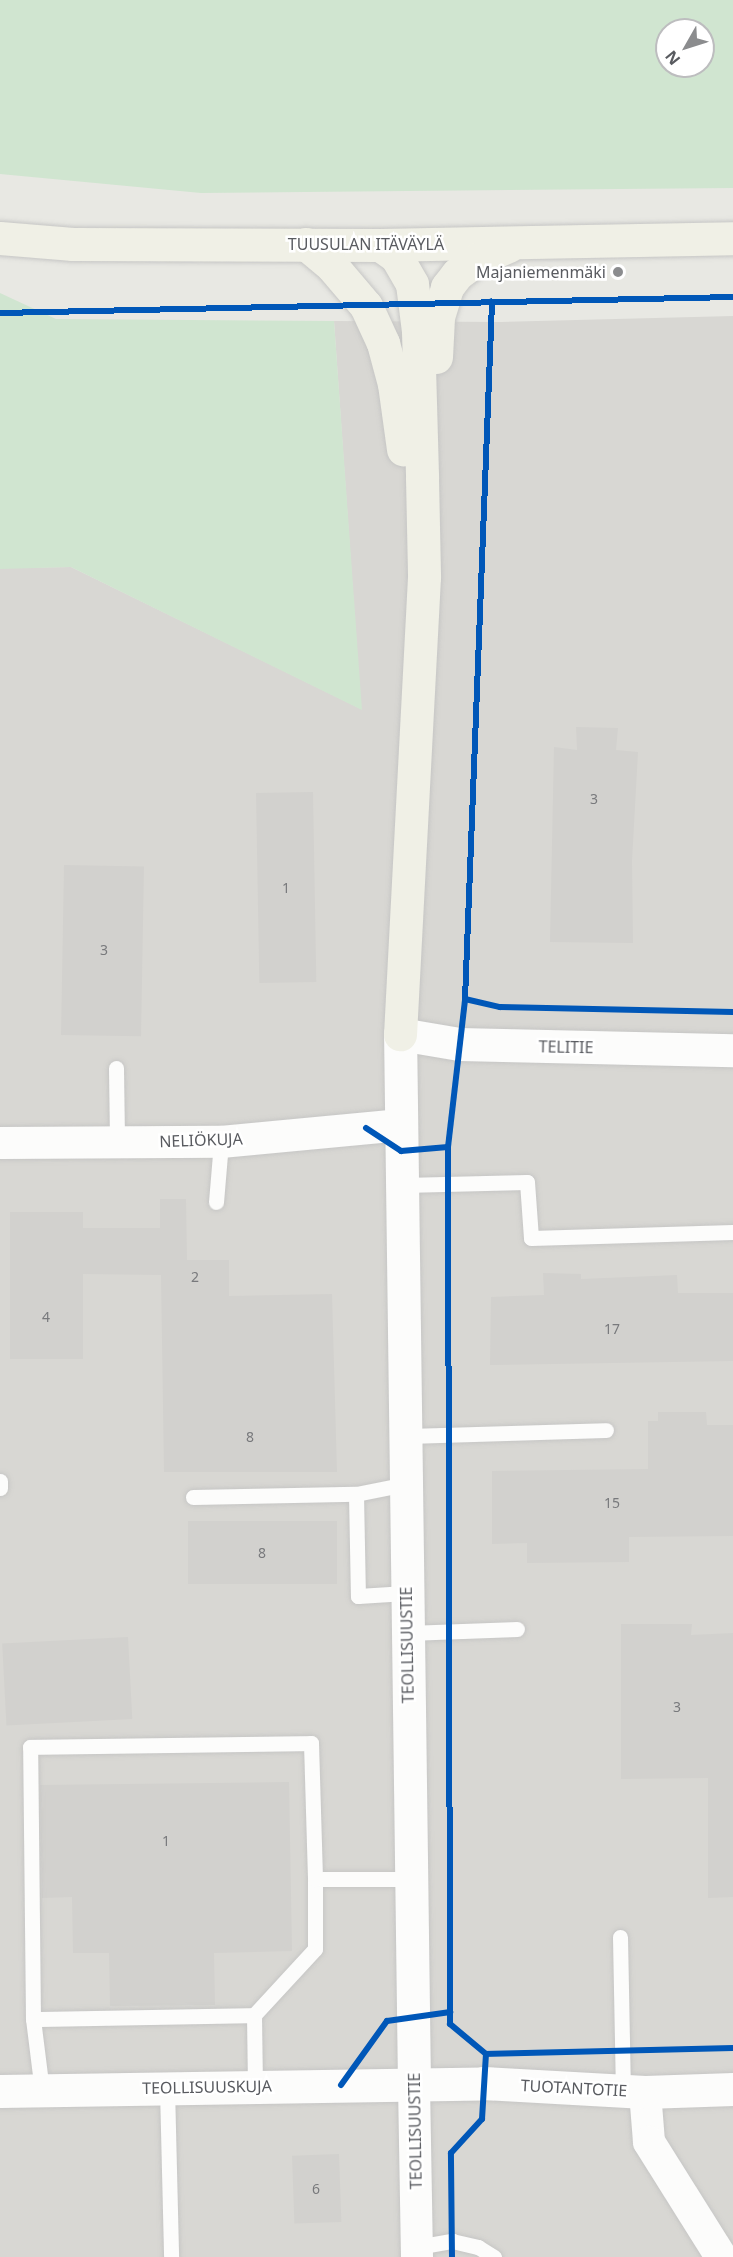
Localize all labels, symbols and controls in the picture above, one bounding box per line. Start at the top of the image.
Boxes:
north arrow [655,18,715,78]
text: N [660,46,685,70]
street label: TUUSULAN ITÄVÄYLÄ [288,234,444,254]
place label: Majaniemenmäki [476,262,606,282]
marker: Majaniemenmäki [611,265,625,279]
house number: 3 [590,791,598,807]
house number: 1 [282,880,290,896]
house number: 3 [100,942,108,958]
street label: TELITIE [538,1037,594,1057]
street label: NELIÖKUJA [159,1129,243,1151]
house number: 2 [191,1269,199,1285]
house number: 4 [42,1309,50,1325]
house number: 17 [604,1321,620,1337]
house number: 8 [246,1429,254,1445]
house number: 15 [604,1495,620,1511]
house number: 8 [258,1545,266,1561]
street label: TEOLLISUUSTIE [396,1587,418,1703]
house number: 3 [673,1699,681,1715]
house number: 1 [162,1833,170,1849]
street label: TEOLLISUUSTIE [404,2073,426,2189]
street label: TEOLLISUUSKUJA [142,2076,272,2098]
street label: TUOTANTOTIE [520,2076,628,2100]
house number: 6 [312,2181,320,2197]

